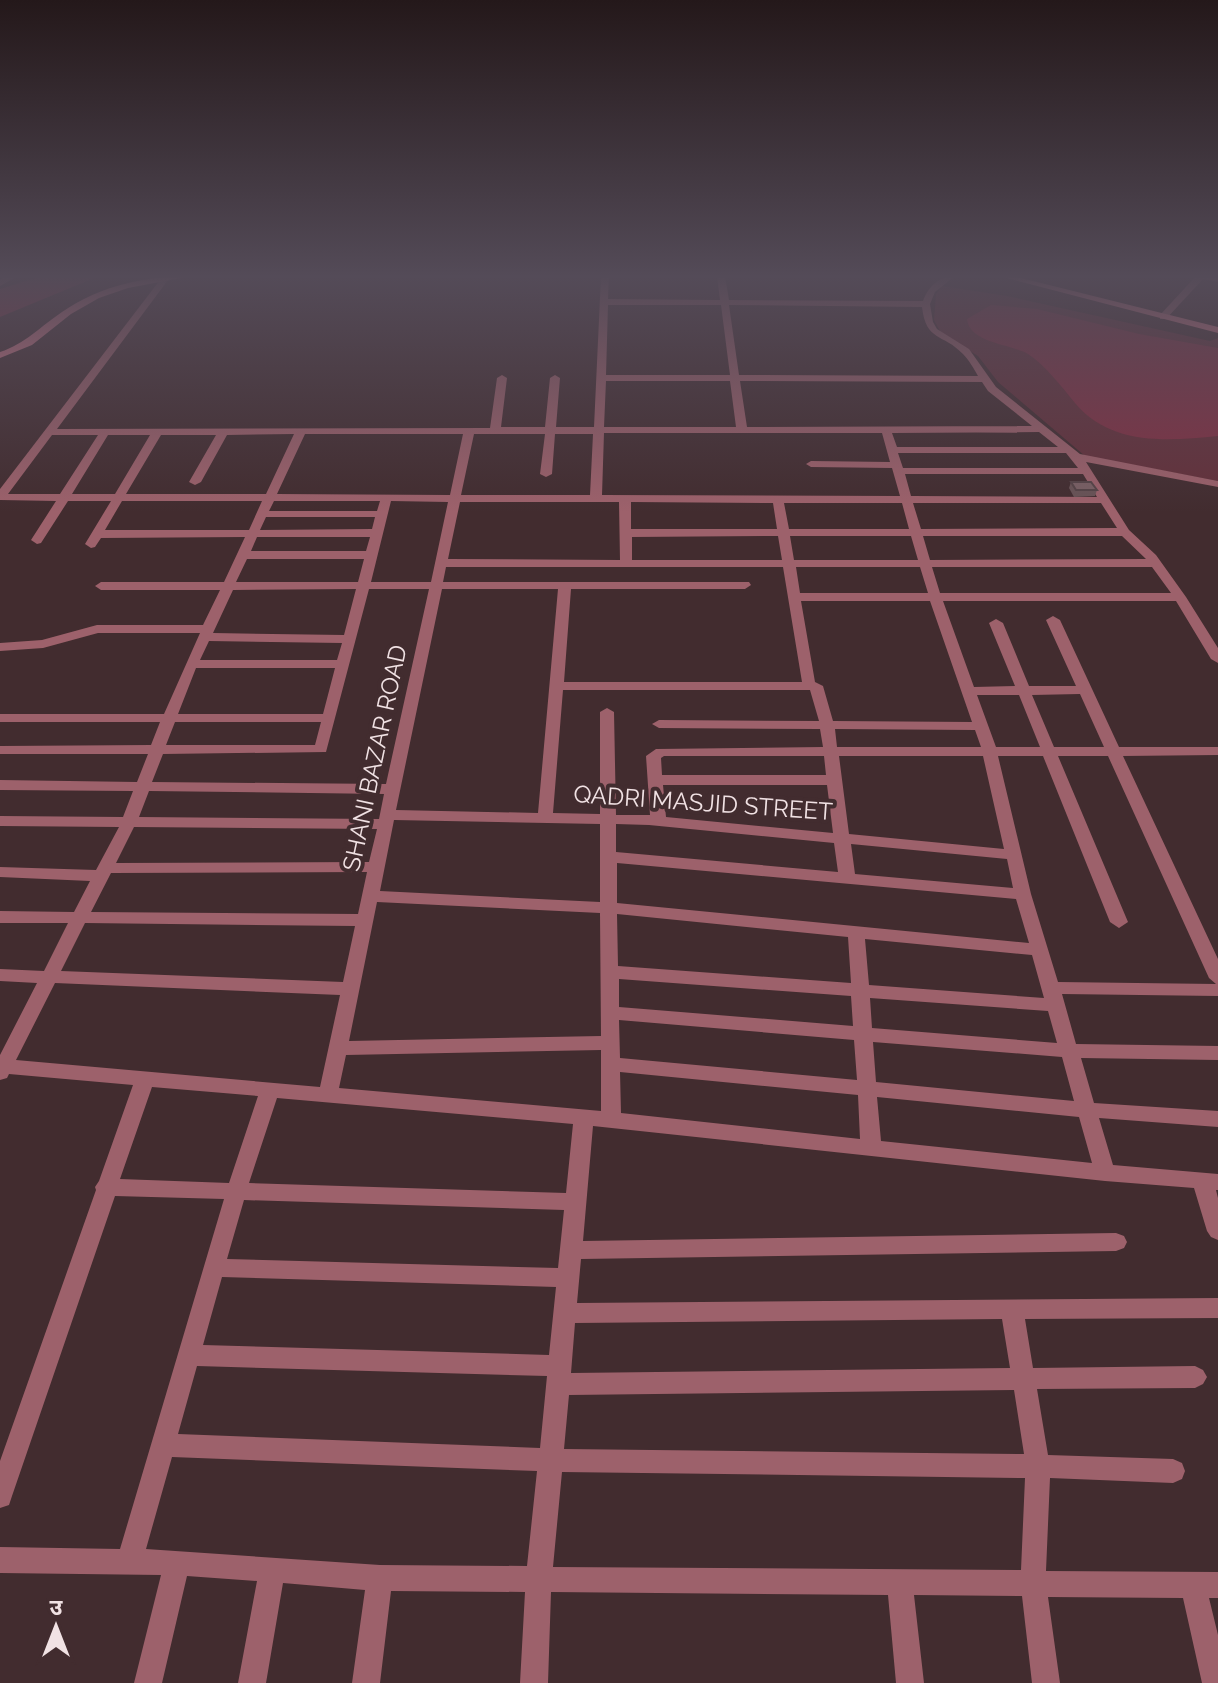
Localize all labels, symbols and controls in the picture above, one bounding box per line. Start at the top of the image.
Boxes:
street label: SHANI BAZAR ROAD [336,642,413,874]
street label: QADRI MASJID STREET [572,779,834,826]
north arrow [16,1587,96,1667]
text: उ [50,1594,64,1620]

